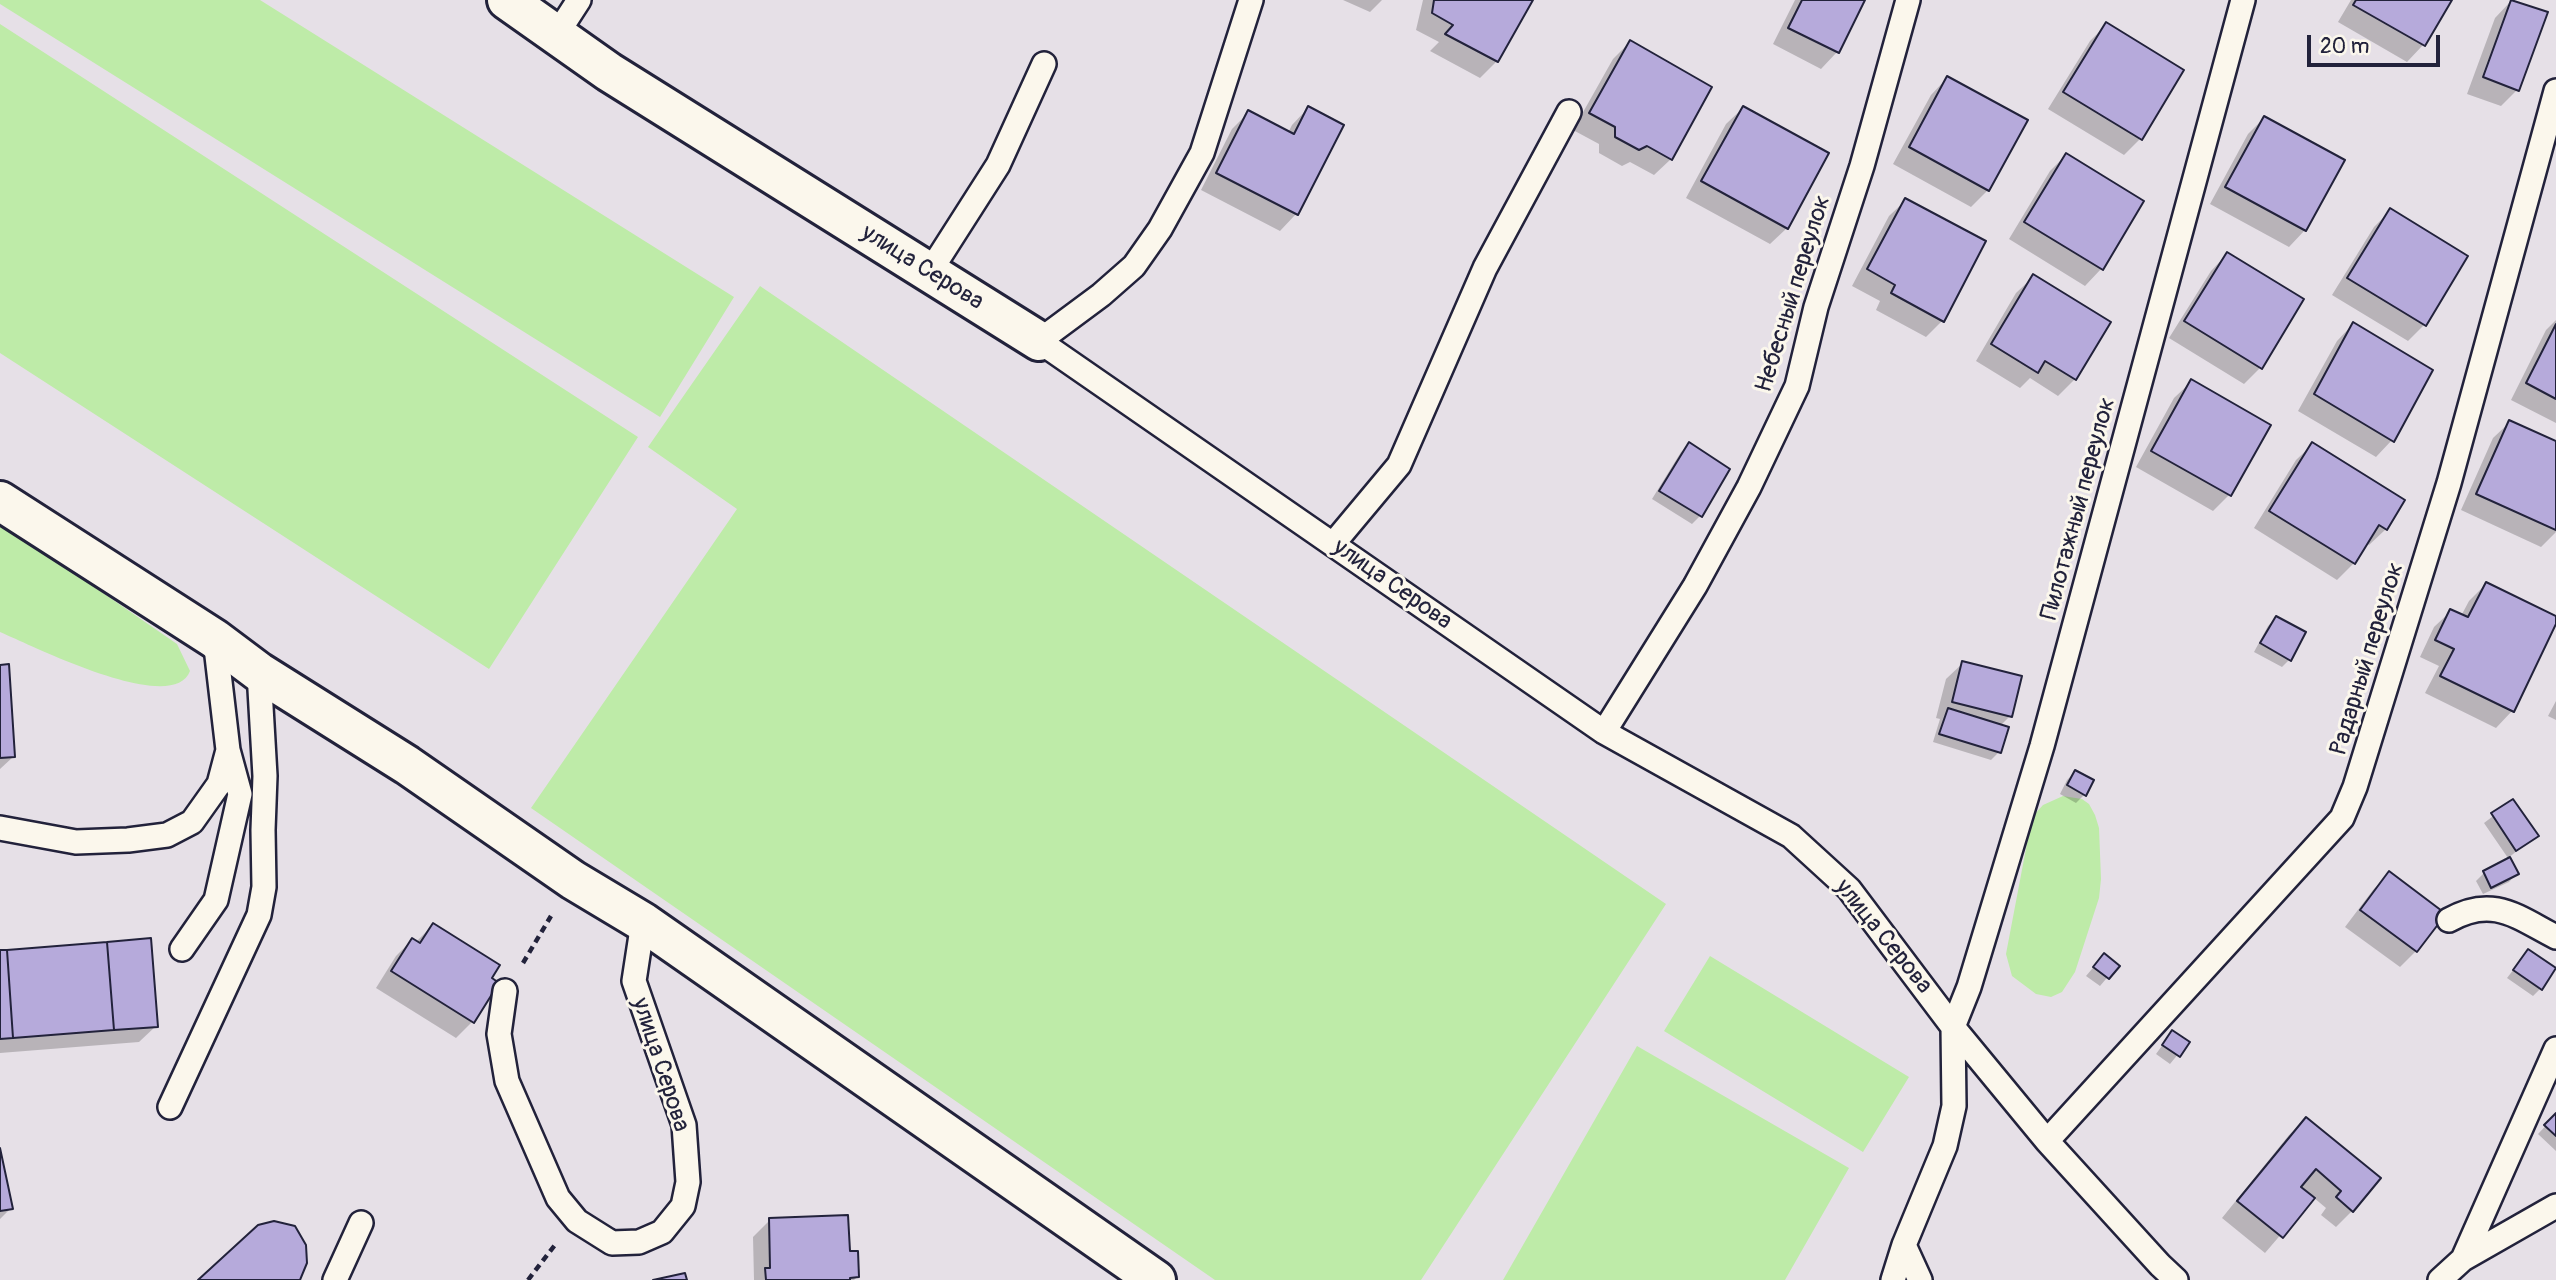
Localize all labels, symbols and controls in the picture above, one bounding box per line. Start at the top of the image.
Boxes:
scale bar [2311,21,2444,65]
text: 20 m [2320,33,2369,60]
street label: Небесный переулок [1750,192,1838,396]
street label: улица Серова [856,219,988,317]
street label: Пилотажный переулок [2036,395,2122,623]
street label: улица Серова [1327,533,1457,637]
street label: Радарный переулок [2325,559,2411,759]
street label: улица Серова [1828,874,1938,1000]
street label: улица Серова [625,995,695,1135]

